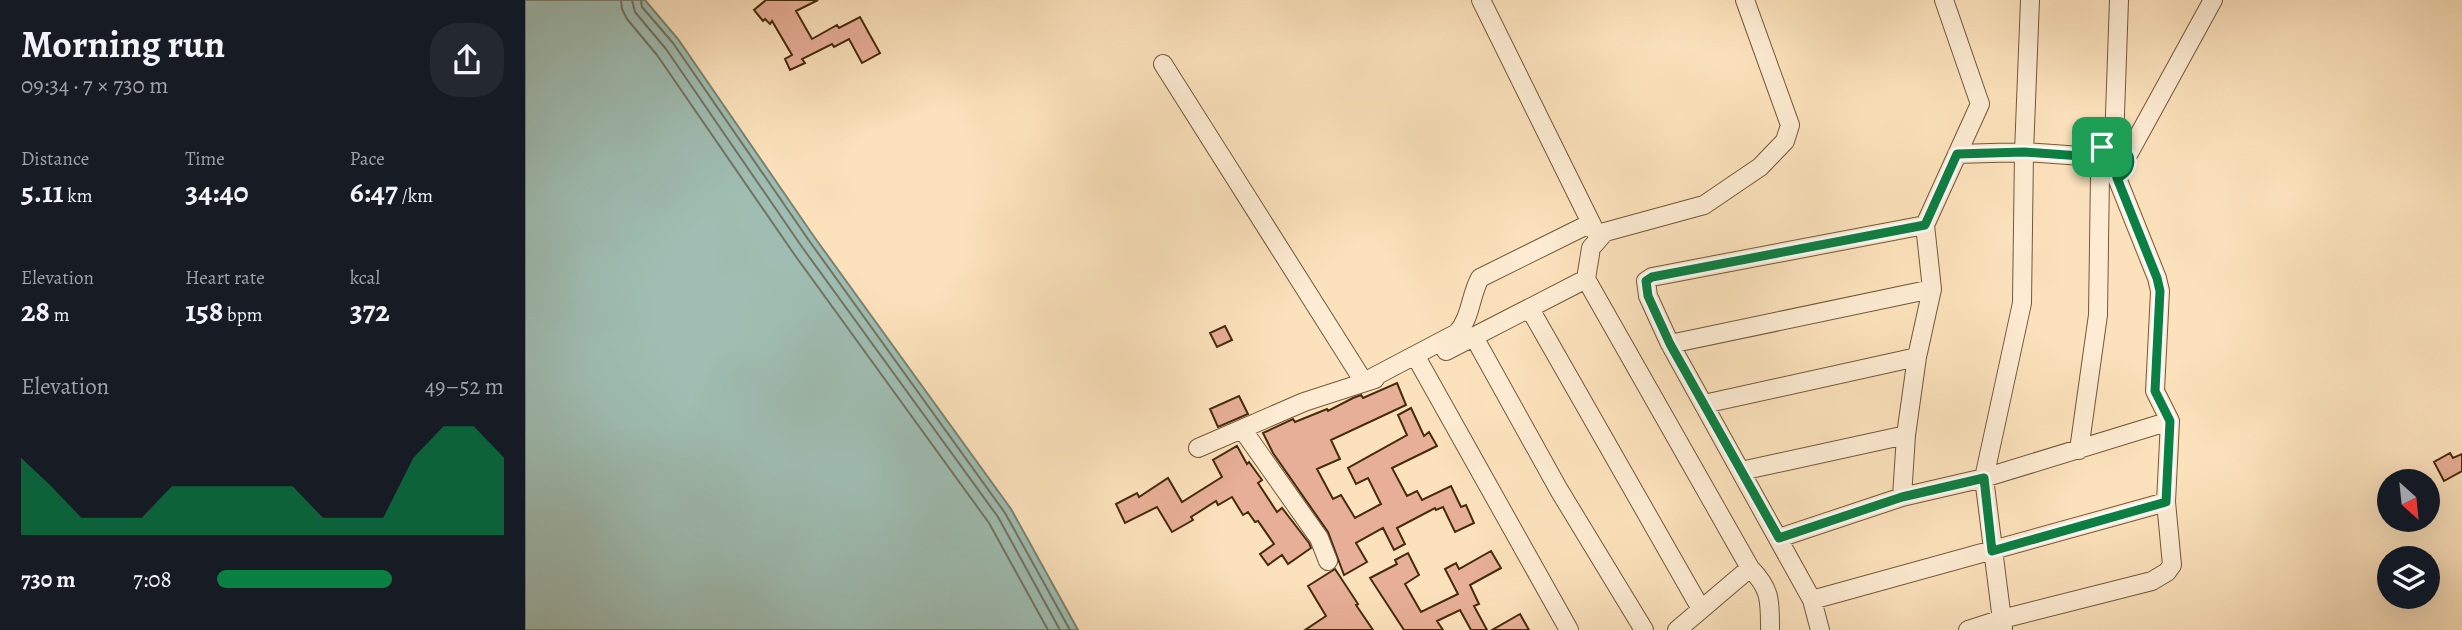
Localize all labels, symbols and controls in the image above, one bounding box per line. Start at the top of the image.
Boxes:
text: Morning run [21,18,225,70]
button: share [430,23,504,97]
text: 09:34 · 7 × 730 m [21,70,168,101]
pin [2072,117,2132,177]
icon: arrive [2083,128,2121,166]
text: Distance [21,146,89,172]
text: Time [185,146,225,172]
text: Pace [350,146,385,172]
text: 5.11 [21,172,64,212]
text: 34:40 [185,172,249,212]
text: 6:47 [350,172,398,212]
text: km [64,183,93,209]
text: /km [398,183,433,209]
text: Elevation [21,265,94,291]
text: Heart rate [185,265,265,291]
text: kcal [350,265,380,291]
text: 28 [21,291,50,331]
text: 158 [185,291,223,331]
text: 372 [350,291,390,331]
text: m [50,302,69,328]
text: bpm [223,302,263,328]
text: Elevation [21,371,109,402]
text: 49–52 m [425,371,504,402]
north arrow [2377,469,2439,532]
map controls [2377,469,2440,609]
button: layers [2377,546,2440,609]
text: 730 m [21,564,76,595]
text: 7:08 [133,564,172,595]

